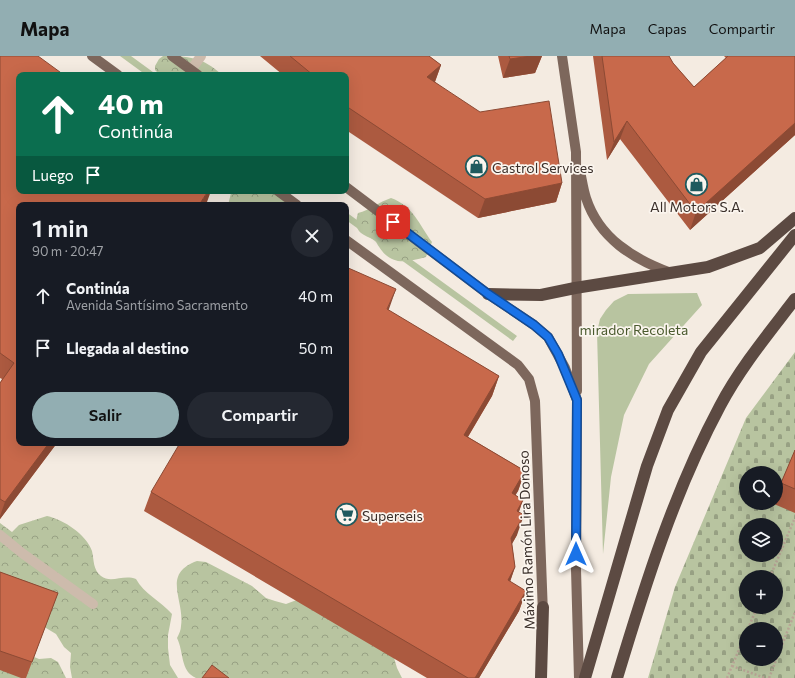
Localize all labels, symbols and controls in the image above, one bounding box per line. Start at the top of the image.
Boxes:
text: Mapa [20,17,69,40]
text: Mapa [590,20,626,37]
text: Capas [648,20,687,37]
text: Compartir [709,20,775,37]
text: 40 m [98,86,164,120]
icon: ahead [32,88,84,140]
text: Continúa [98,120,173,142]
shop icon: Castrol Services [463,154,489,180]
place label: Castrol Services [492,159,594,176]
icon: arrive [82,164,104,186]
text: Luego [32,166,74,184]
shop icon: All Motors S.A. [684,171,710,197]
place label: All Motors S.A. [650,198,744,215]
pin [376,205,410,239]
icon: arrive [382,211,404,233]
text: 1 min [32,213,89,242]
button: close [291,215,333,257]
text: 90 m · 20:47 [32,243,103,259]
text: Continúa [66,279,130,297]
icon: ahead [32,285,54,307]
text: 40 m [298,287,333,305]
text: Avenida Santísimo Sacramento [66,297,248,313]
park label: mirador Recoleta [580,321,688,338]
icon: arrive [32,337,54,359]
text: Llegada al destino [66,339,189,357]
text: 50 m [299,339,333,357]
button: Salir [32,392,179,438]
button: Compartir [187,392,333,438]
street label: Máximo Ramón Lira Donoso [514,450,538,630]
map controls [739,466,783,666]
button: search [739,466,783,510]
supermarket icon: Superseis [334,502,360,528]
place label: Superseis [362,507,423,524]
button: layers [739,518,783,562]
position arrow [555,533,597,575]
button: + [739,570,783,614]
button: − [739,622,783,666]

